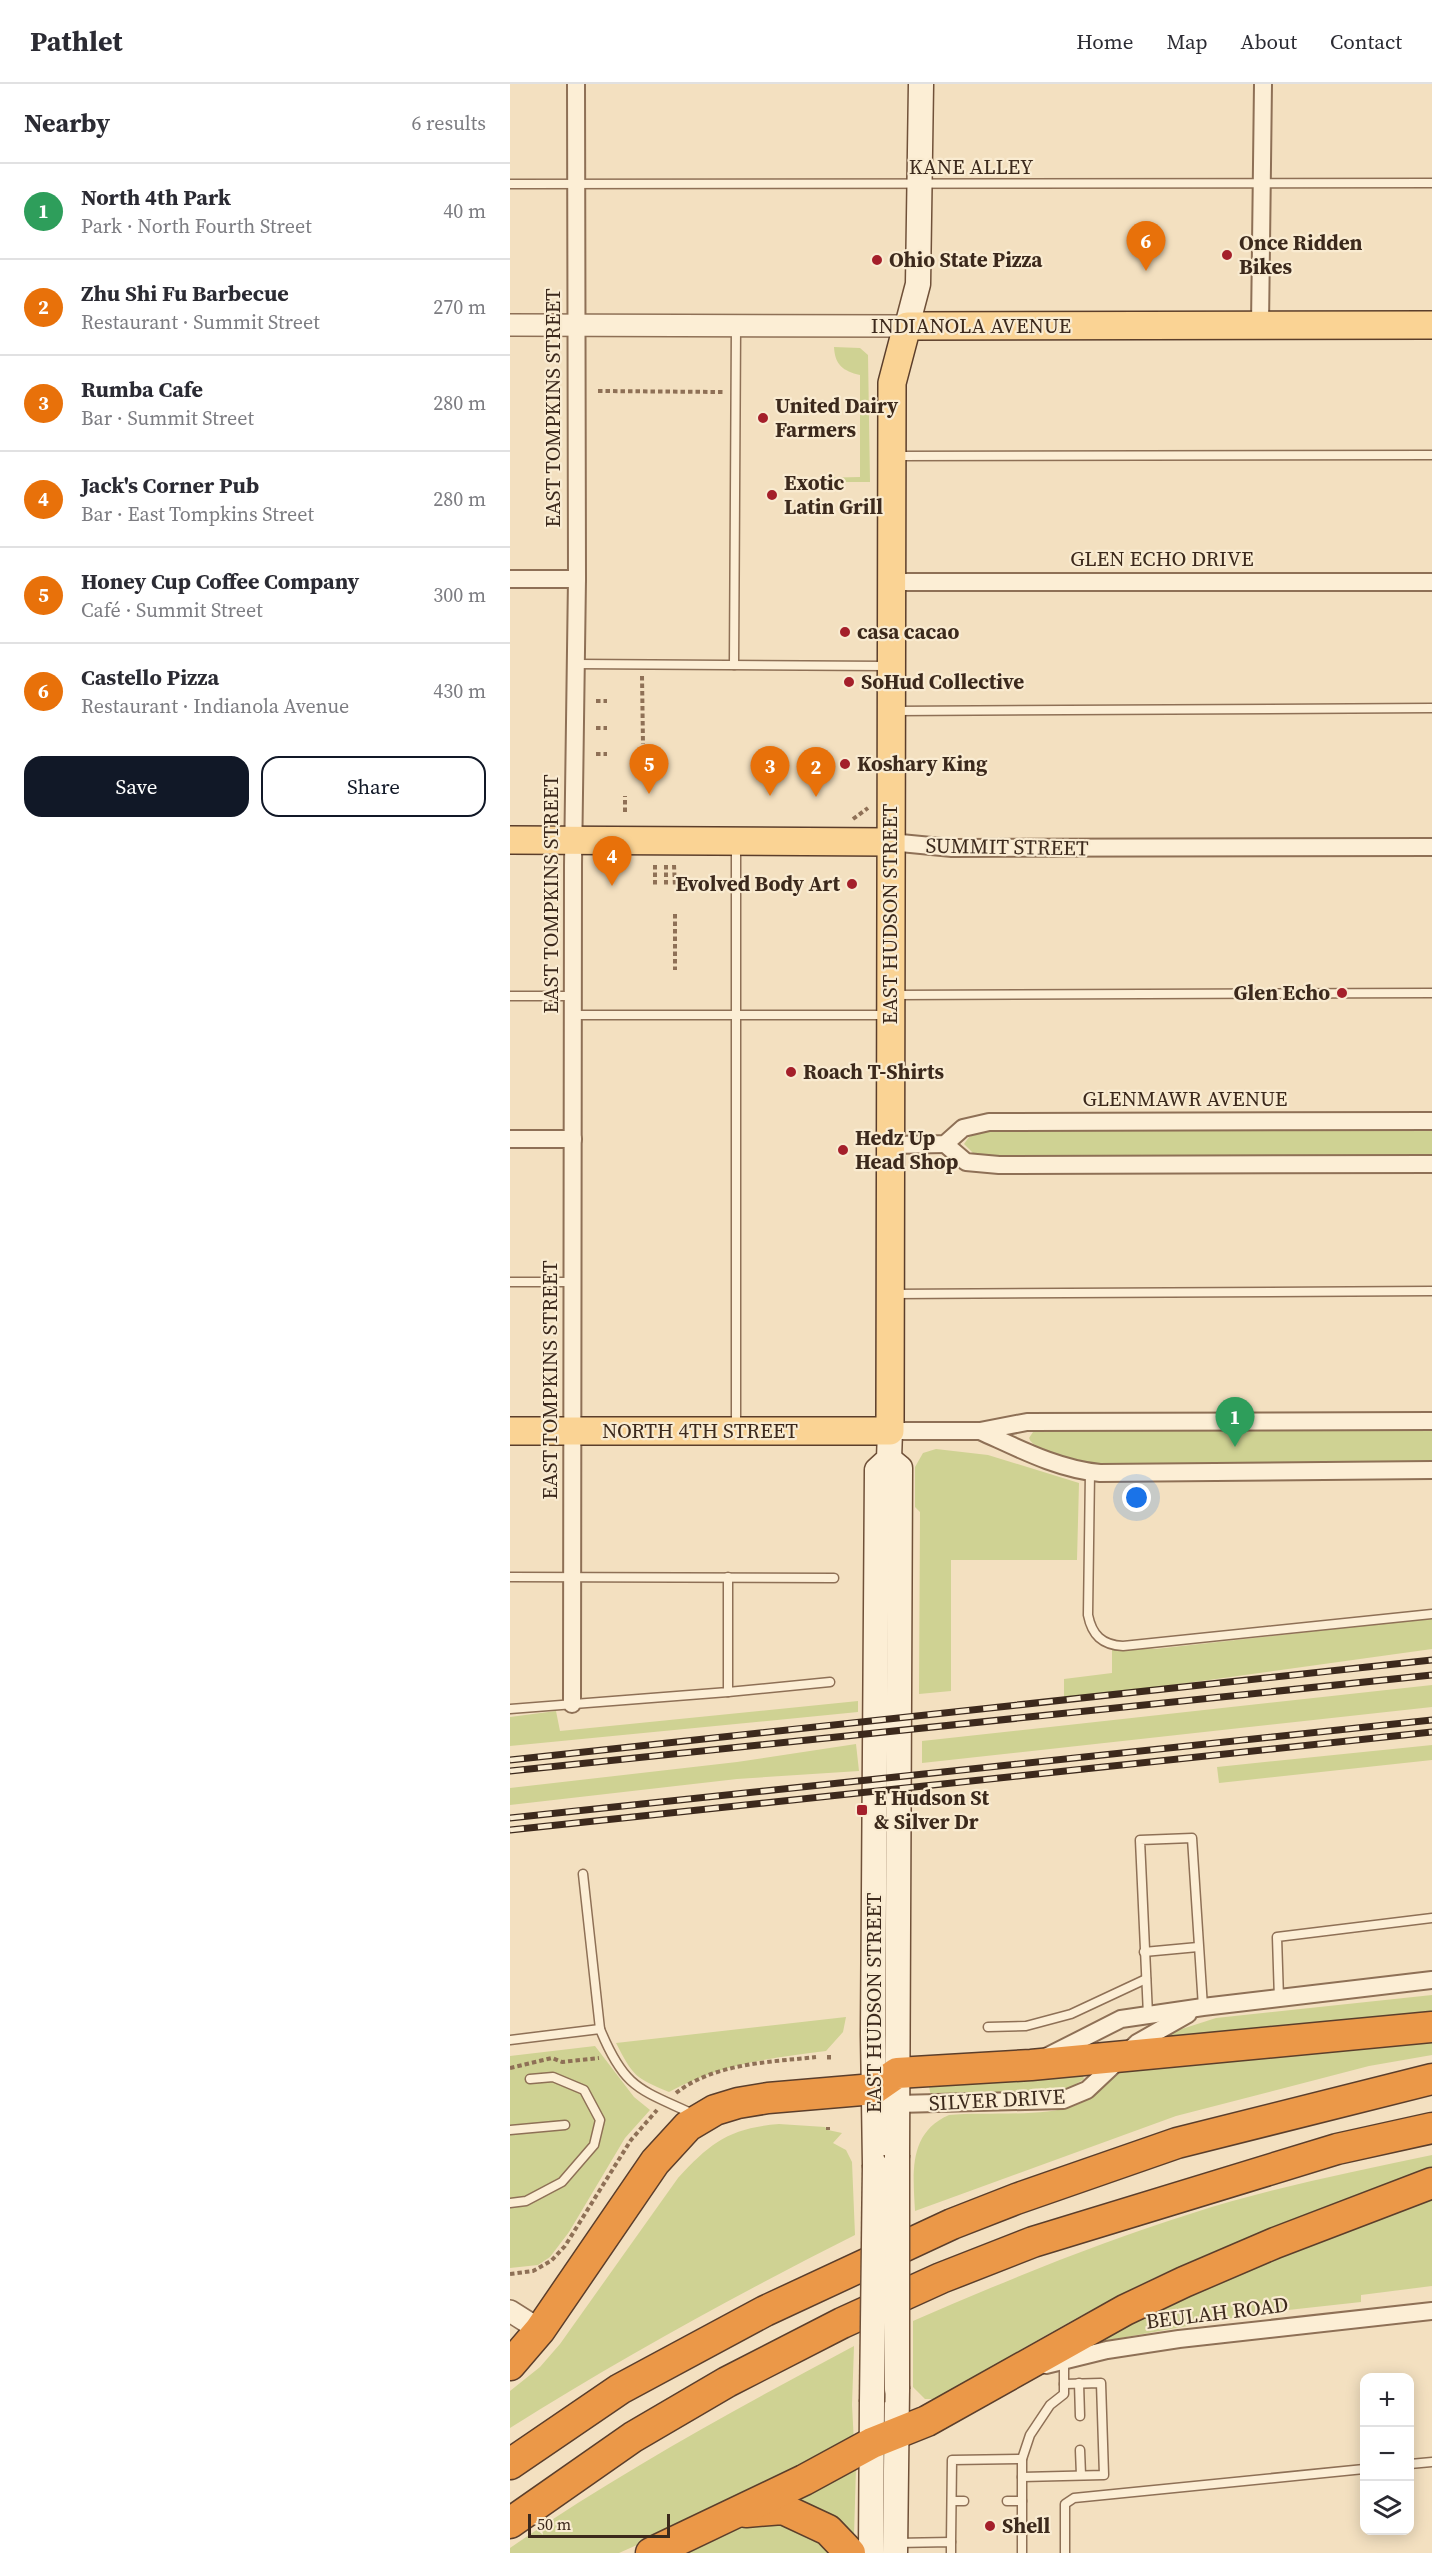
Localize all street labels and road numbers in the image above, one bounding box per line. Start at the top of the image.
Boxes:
street label: KANE ALLEY [909,152,1034,181]
street label: EAST TOMPKINS STREET [538,288,567,528]
street label: INDIANOLA AVENUE [871,311,1071,340]
street label: GLEN ECHO DRIVE [1070,544,1254,573]
street label: EAST TOMPKINS STREET [536,774,565,1014]
street label: EAST HUDSON STREET [875,803,904,1025]
street label: SUMMIT STREET [925,831,1089,862]
street label: GLENMAWR AVENUE [1083,1084,1287,1113]
street label: EAST TOMPKINS STREET [535,1260,564,1500]
street label: NORTH 4TH STREET [602,1416,798,1445]
street label: EAST HUDSON STREET [859,1892,888,2114]
street label: SILVER DRIVE [928,2081,1066,2118]
street label: BEULAH ROAD [1144,2289,1290,2336]

